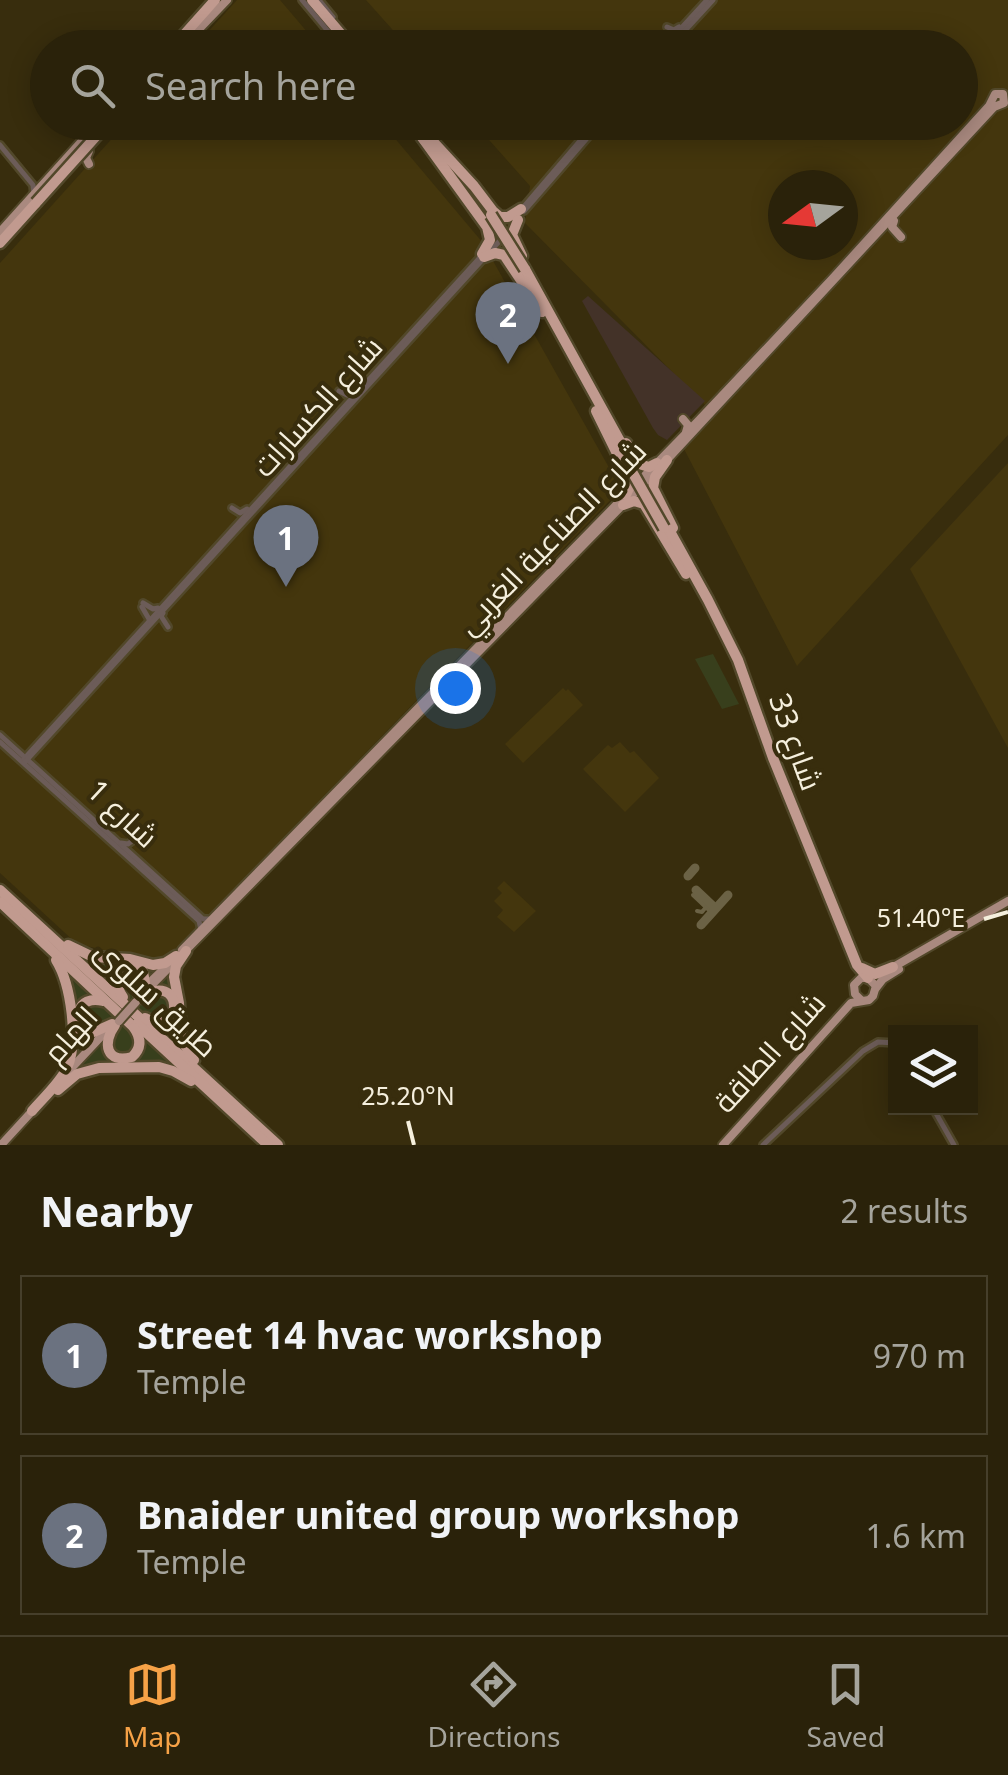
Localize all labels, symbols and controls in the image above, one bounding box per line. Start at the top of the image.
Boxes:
search box [30,30,978,140]
icon: search [65,58,120,113]
text: Search here [145,59,356,111]
north arrow [768,170,858,260]
pin: 2 [476,282,540,364]
street label: شارع الكسارات [243,327,392,486]
street label: شارع الصناعية الغربي [447,431,658,646]
pin: 1 [254,504,318,587]
your location [430,663,481,714]
street label: شارع 33 [759,687,833,796]
street label: شارع 1 [78,770,167,857]
text: 51.40°E [877,900,965,934]
street label: طريق سلوى [87,930,228,1066]
street label: شارع الطاقة [704,983,835,1122]
street label: الهام [33,997,107,1072]
map controls [888,1025,978,1115]
button: layers [888,1025,978,1115]
text: 25.20°N [361,1078,455,1112]
text: Nearby [40,1182,193,1239]
text: 2 results [841,1189,968,1232]
text: Street 14 hvac workshop [137,1308,603,1360]
text: 1 [65,1334,84,1377]
text: 970 m [873,1334,966,1377]
text: Temple [137,1360,247,1403]
text: Bnaider united group workshop [137,1488,739,1540]
text: 2 [65,1514,84,1557]
text: 1.6 km [865,1514,966,1557]
text: Temple [137,1540,247,1583]
tab: Map [123,1657,181,1755]
tab: Directions [428,1657,560,1755]
tab: Saved [807,1657,885,1755]

